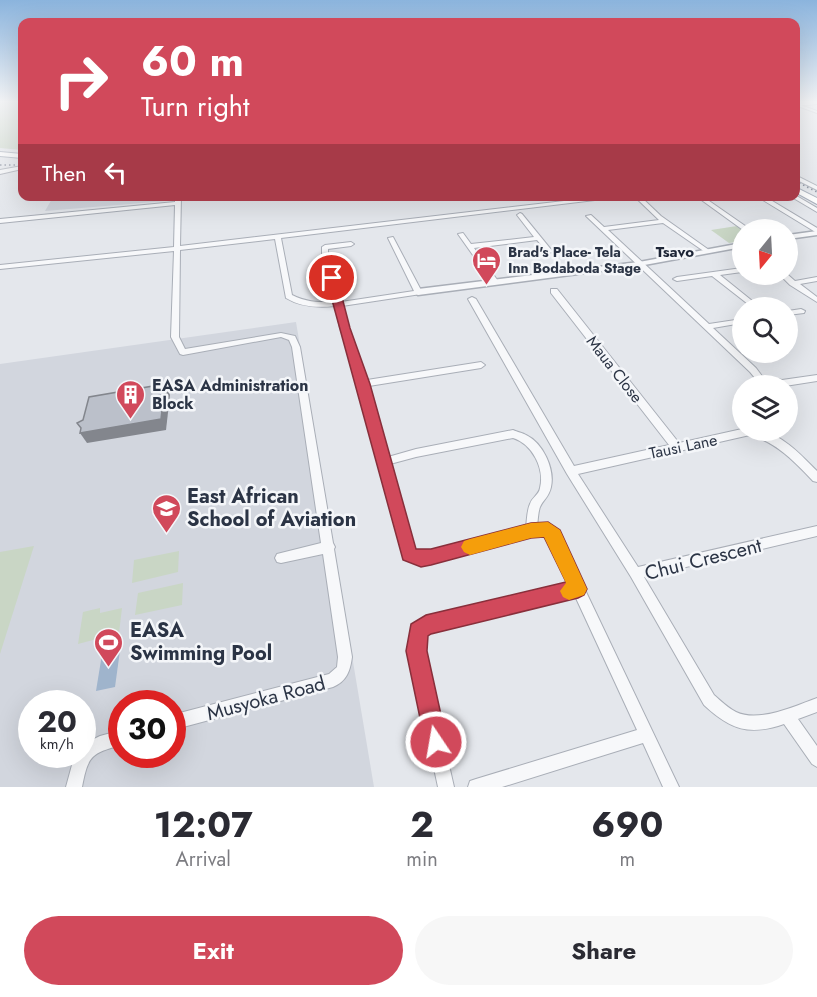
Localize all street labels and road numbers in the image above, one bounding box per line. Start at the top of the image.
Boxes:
street label: Maua Close [581,331,648,408]
street label: Tausi Lane [647,428,719,465]
street label: Chui Crescent [642,531,765,588]
street label: Musyoka Road [204,669,329,728]

